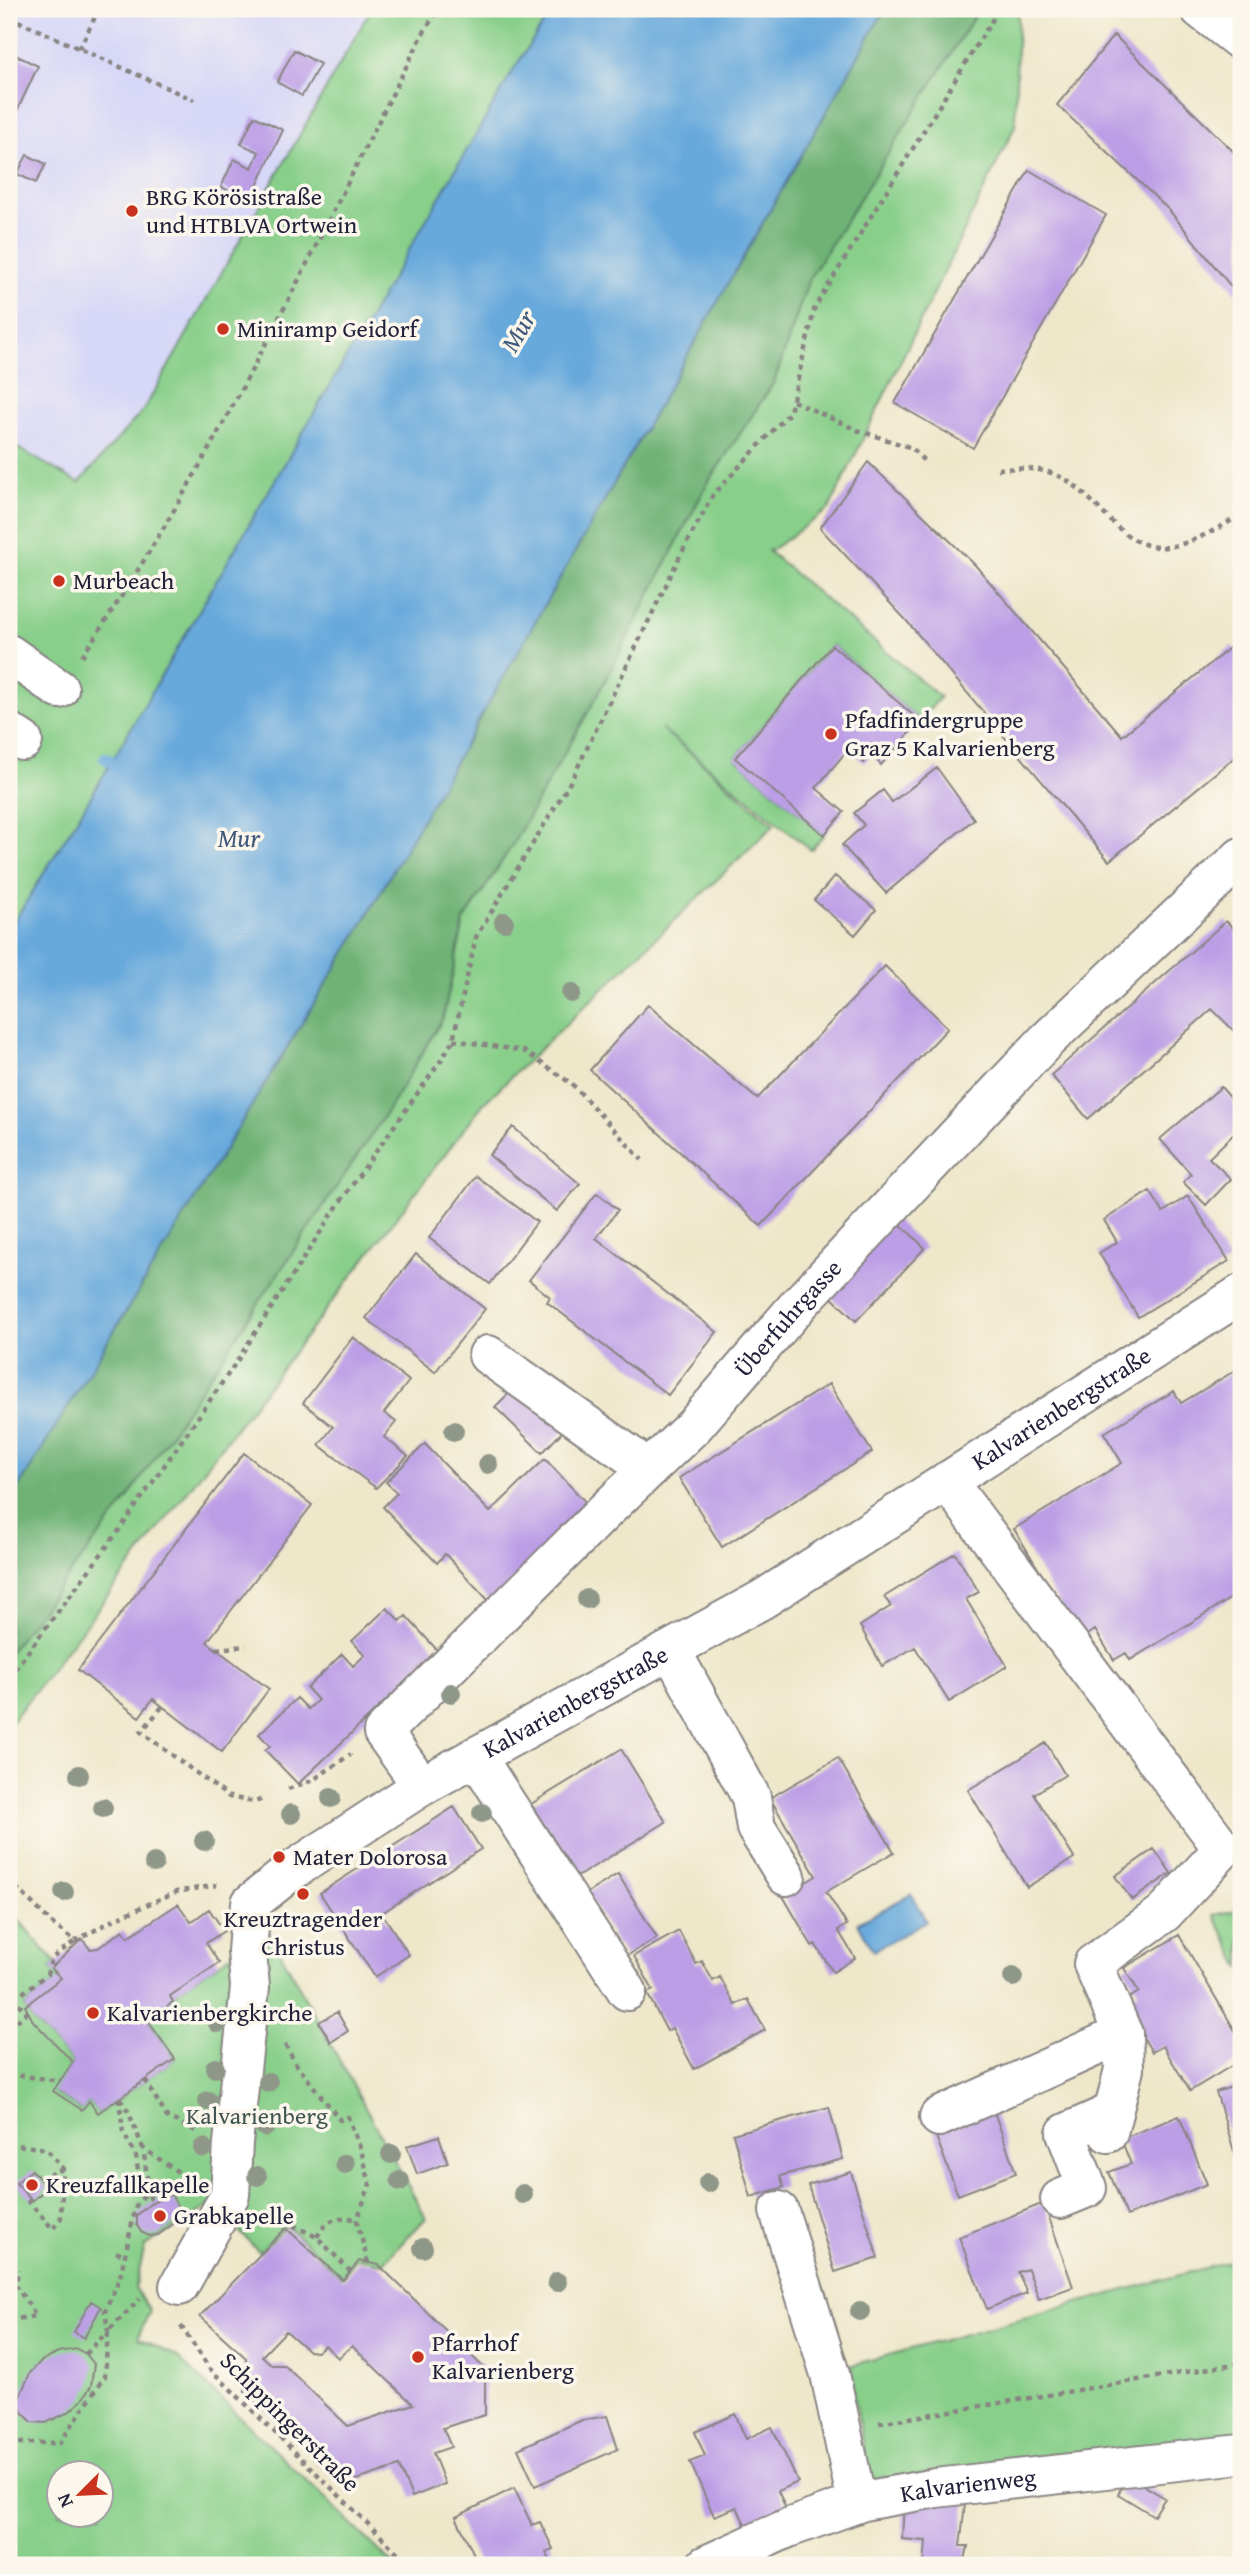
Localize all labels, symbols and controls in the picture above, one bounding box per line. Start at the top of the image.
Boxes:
place label: BRG Körösistraße und HTBLVA Ortwein [146,179,358,242]
marker: BRG Körösistraße und HTBLVA Ortwein [124,203,140,219]
water label: Mur [490,301,546,359]
place label: Miniramp Geidorf [237,311,420,346]
marker: Miniramp Geidorf [215,321,231,337]
place label: Murbeach [73,563,175,598]
marker: Murbeach [51,573,67,589]
place label: Pfadfindergruppe Graz 5 Kalvarienberg [845,702,1055,765]
marker: Pfadfindergruppe Graz 5 Kalvarienberg [823,726,839,742]
water label: Mur [218,818,262,857]
street label: Überfuhrgasse [726,1251,850,1384]
street label: Kalvarienbergstraße [965,1338,1158,1478]
street label: Kalvarienbergstraße [476,1636,674,1766]
place label: Mater Dolorosa [293,1839,448,1874]
marker: Mater Dolorosa [271,1849,287,1865]
marker: Kreuztragender Christus [295,1886,311,1902]
place label: Kreuztragender Christus [224,1901,382,1964]
place label: Kalvarienbergkirche [107,1995,312,2030]
marker: Kalvarienbergkirche [85,2005,101,2021]
park label: Kalvarienberg [186,2098,328,2133]
place label: Kreuzfallkapelle [46,2167,209,2202]
marker: Kreuzfallkapelle [24,2177,40,2193]
place label: Grabkapelle [174,2198,294,2233]
marker: Grabkapelle [152,2208,168,2224]
place label: Pfarrhof Kalvarienberg [432,2325,574,2388]
street label: Schippingerstraße [212,2344,368,2500]
marker: Pfarrhof Kalvarienberg [410,2349,426,2365]
north arrow [46,2458,116,2528]
street label: Kalvarienweg [897,2459,1038,2511]
text: N [49,2489,80,2512]

